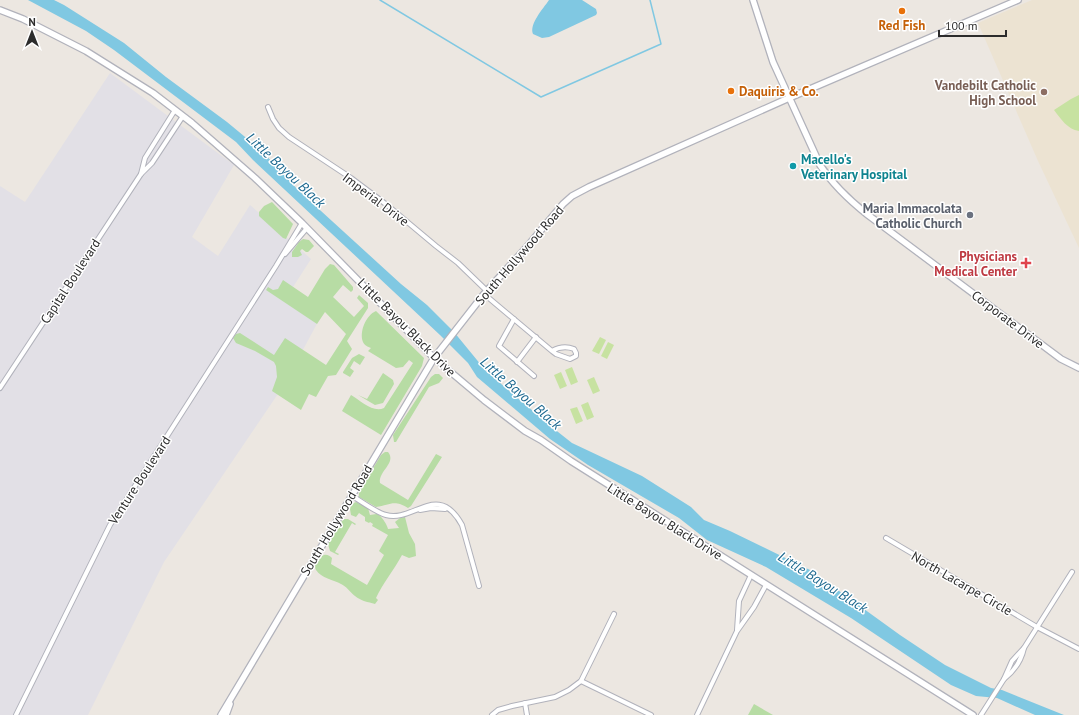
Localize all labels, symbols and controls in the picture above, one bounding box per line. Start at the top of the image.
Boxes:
marker: Red Fish [897,6,907,16]
north arrow [12,12,52,52]
scale bar [939,12,1006,38]
text: N [28,15,36,29]
place label: Red Fish [879,17,925,34]
text: 100 m [945,18,978,33]
place label: Vandebilt Catholic High School [934,77,1036,109]
place label: Daquiris & Co. [739,83,819,100]
marker: Daquiris & Co. [726,86,736,96]
marker: Vandebilt Catholic High School [1039,87,1049,97]
water label: Little Bayou Black [242,129,330,212]
place label: Macello's Veterinary Hospital [800,151,907,183]
marker: Macello's Veterinary Hospital [788,161,798,171]
street label: Imperial Drive [339,169,412,230]
place label: Maria Immacolata Catholic Church [863,200,962,232]
street label: South Hollywood Road [471,202,567,309]
marker: Maria Immacolata Catholic Church [965,210,975,220]
street label: Capital Boulevard [37,236,104,327]
place label: Physicians Medical Center [934,248,1018,280]
marker: Physicians Medical Center [1020,257,1032,269]
street label: Little Bayou Black Drive [354,275,459,380]
street label: Corporate Drive [968,287,1047,352]
water label: Little Bayou Black [477,353,566,434]
street label: Venture Boulevard [104,433,174,529]
street label: South Hollywood Road [297,462,376,579]
street label: Little Bayou Black Drive [604,479,725,564]
water label: Little Bayou Black [775,547,872,617]
street label: North Lacarpe Circle [908,548,1015,619]

